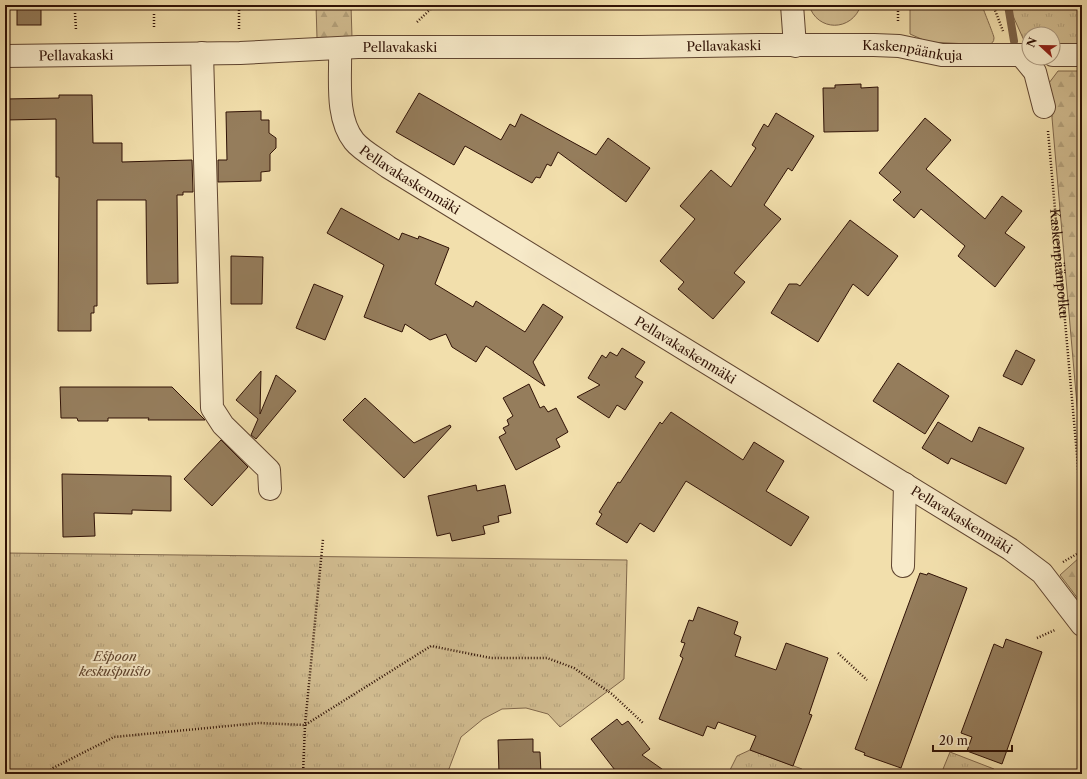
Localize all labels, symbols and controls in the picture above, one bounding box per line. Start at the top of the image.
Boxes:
north arrow [1021,26,1061,66]
text: N [1023,35,1040,49]
street label: Pellavakaski [686,37,761,54]
street label: Kaskenpäänkuja [862,37,963,63]
street label: Pellavakaski [363,39,437,55]
street label: Pellavakaski [39,47,113,64]
street label: Pellavakaskenmäki [356,142,463,217]
street label: Kaskenpäänpolku [1047,208,1073,319]
street label: Pellavakaskenmäki [632,313,739,387]
street label: Pellavakaskenmäki [908,482,1015,557]
park label: Espoon keskuspuisto [78,648,151,679]
scale bar [933,727,1012,753]
text: 20 m [939,733,968,748]

